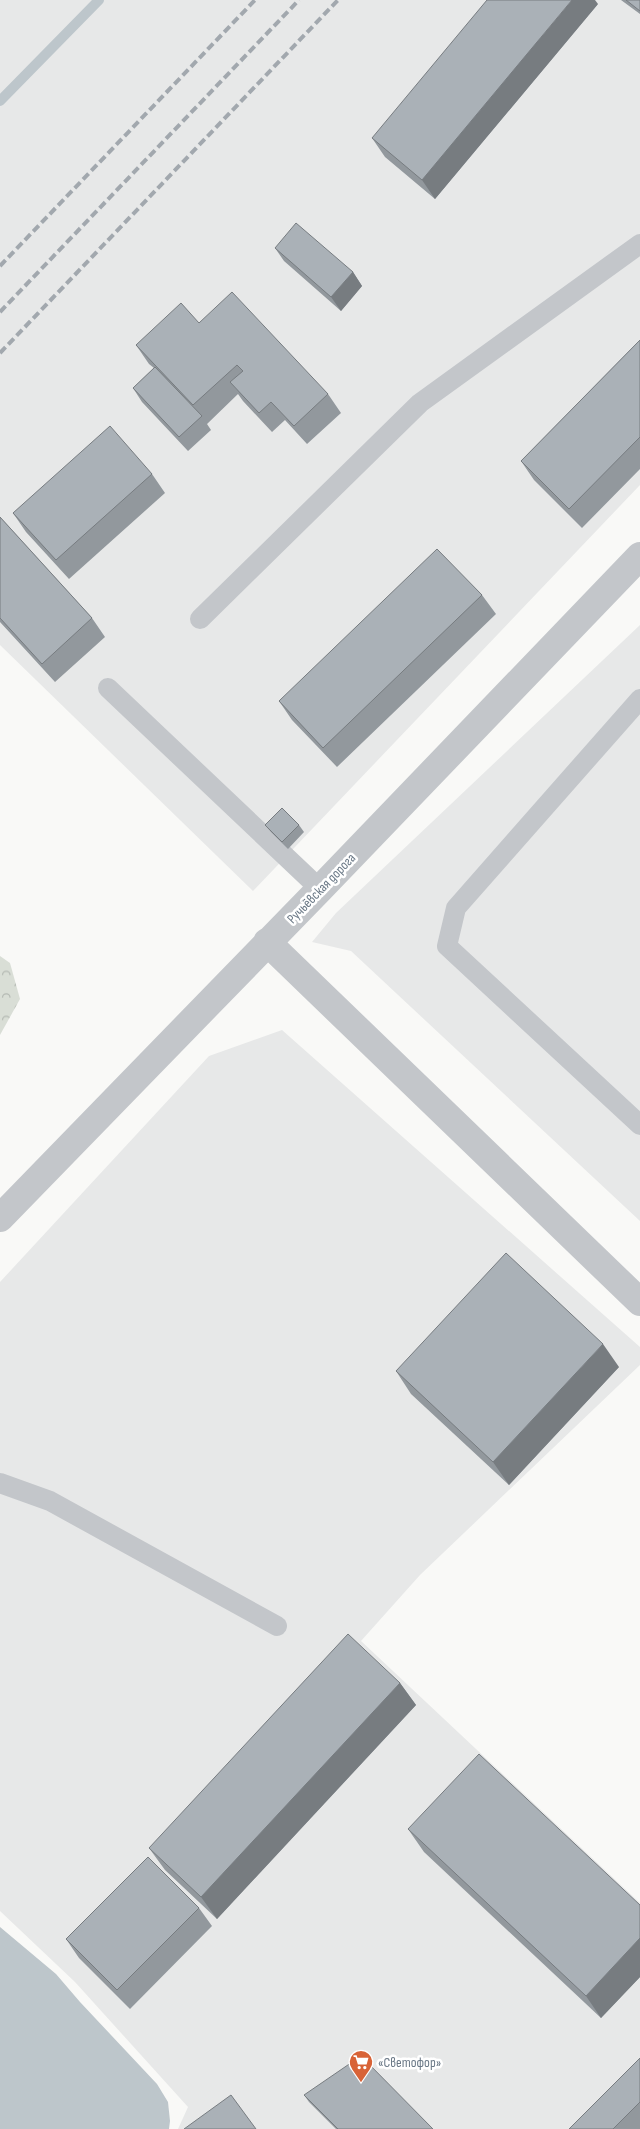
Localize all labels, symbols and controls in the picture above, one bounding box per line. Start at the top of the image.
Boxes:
street label: Ручьёвская дорога [283,850,359,927]
supermarket icon: «Светофор» [348,2049,374,2083]
place label: «Светофор» [378,2054,441,2071]

